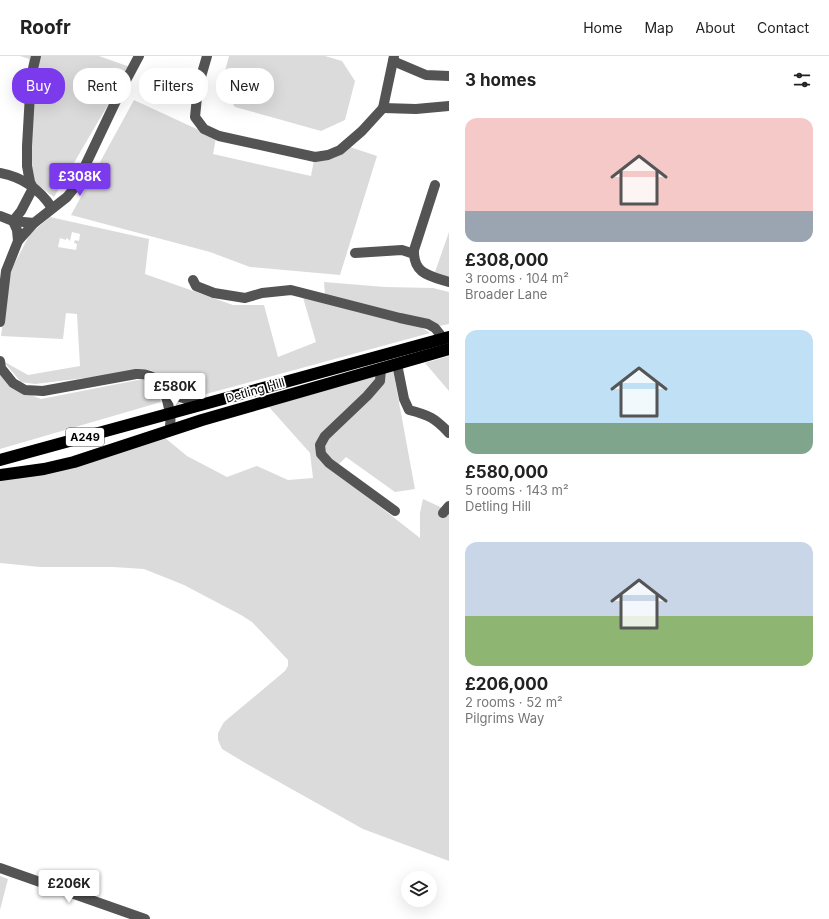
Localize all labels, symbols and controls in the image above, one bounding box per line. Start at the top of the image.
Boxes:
text: Roofr [20,16,71,39]
text: Home [583,19,622,36]
text: Map [644,19,674,36]
text: About [696,19,735,36]
text: Contact [757,19,809,36]
chip: Buy [12,68,65,104]
chip: Rent [73,68,131,104]
chip: Filters [139,68,208,104]
chip: New [216,68,274,104]
icon: filters [791,69,813,91]
text: 3 homes [465,70,536,90]
icon: home [603,144,675,216]
pin: £308K [52,163,108,197]
text: £308K [58,168,102,184]
text: £308,000 [465,250,549,270]
text: 3 rooms · 104 m² [465,270,569,286]
text: Broader Lane [465,286,547,302]
icon: home [603,356,675,428]
pin: £580K [147,373,203,407]
street label: Detling Hill [224,374,286,406]
text: £580K [153,378,197,394]
road number: A249 [66,428,104,446]
text: £580,000 [465,462,548,482]
text: 5 rooms · 143 m² [465,482,569,498]
text: Detling Hill [465,498,531,514]
icon: home [603,568,675,640]
text: £206,000 [465,674,548,694]
text: 2 rooms · 52 m² [465,694,563,710]
text: Pilgrims Way [465,710,544,726]
pin: £206K [41,870,97,904]
map controls [401,871,437,907]
button: layers [401,871,437,907]
text: £206K [47,875,91,891]

